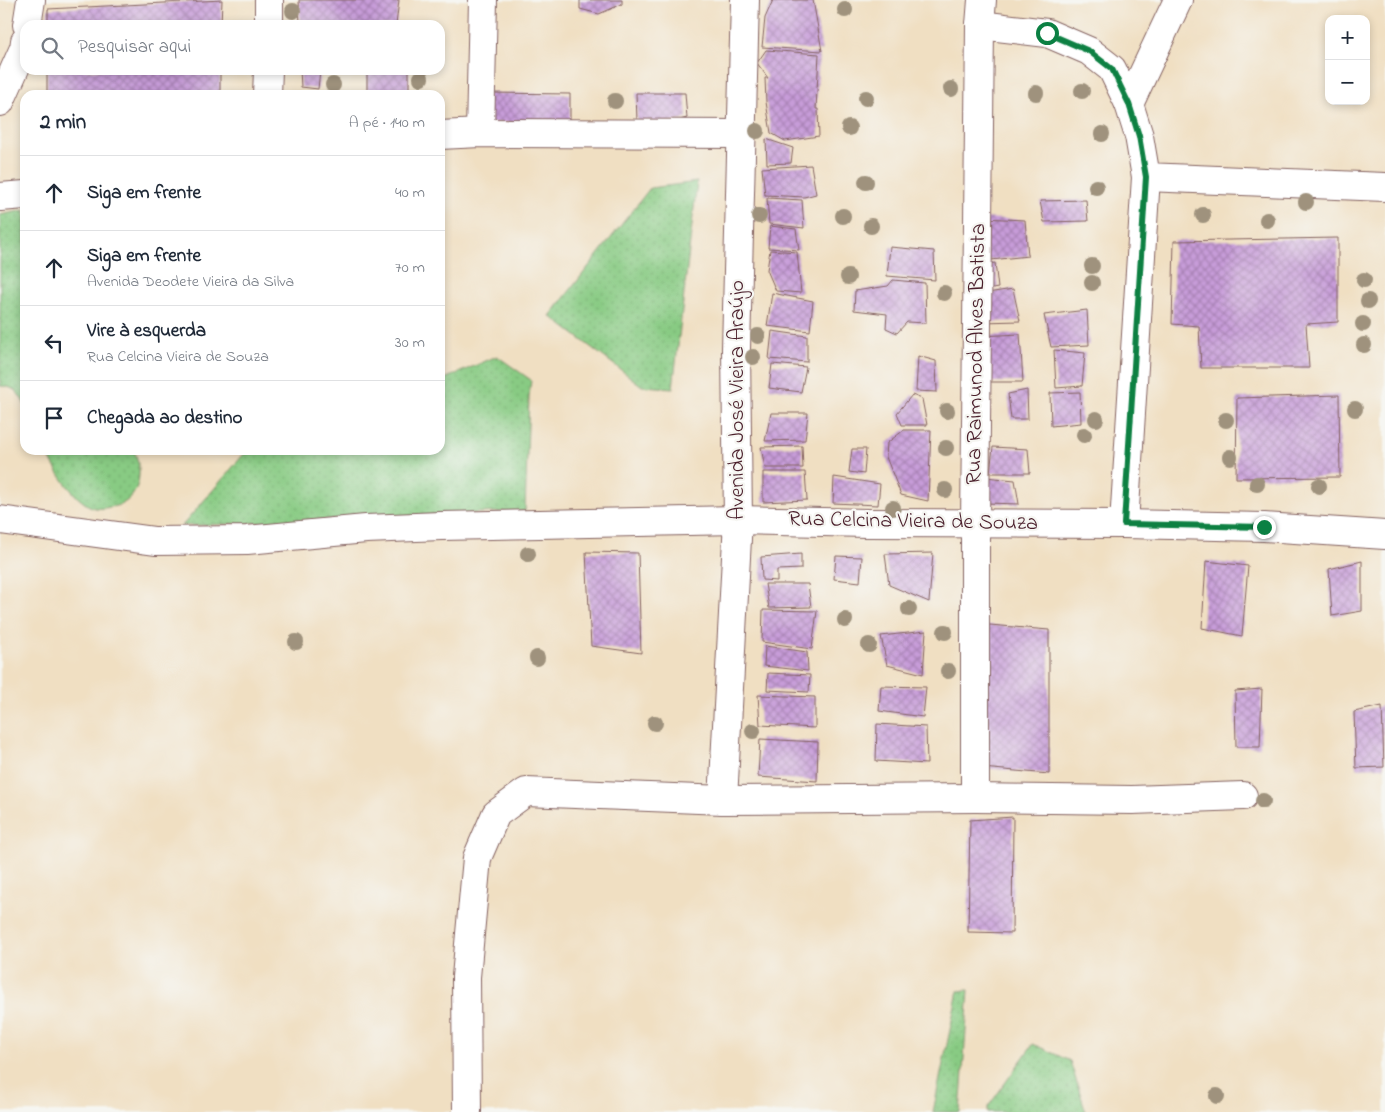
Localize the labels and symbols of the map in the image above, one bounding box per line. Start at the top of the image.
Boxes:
route start [1036,22,1059,45]
street label: Rua Raimunod Alves Batista [959,223,995,485]
street label: Avenida José Vieira Araújo [722,280,754,520]
street label: Rua Celcina Vieira de Souza [788,504,1038,540]
route end [1253,516,1276,539]

